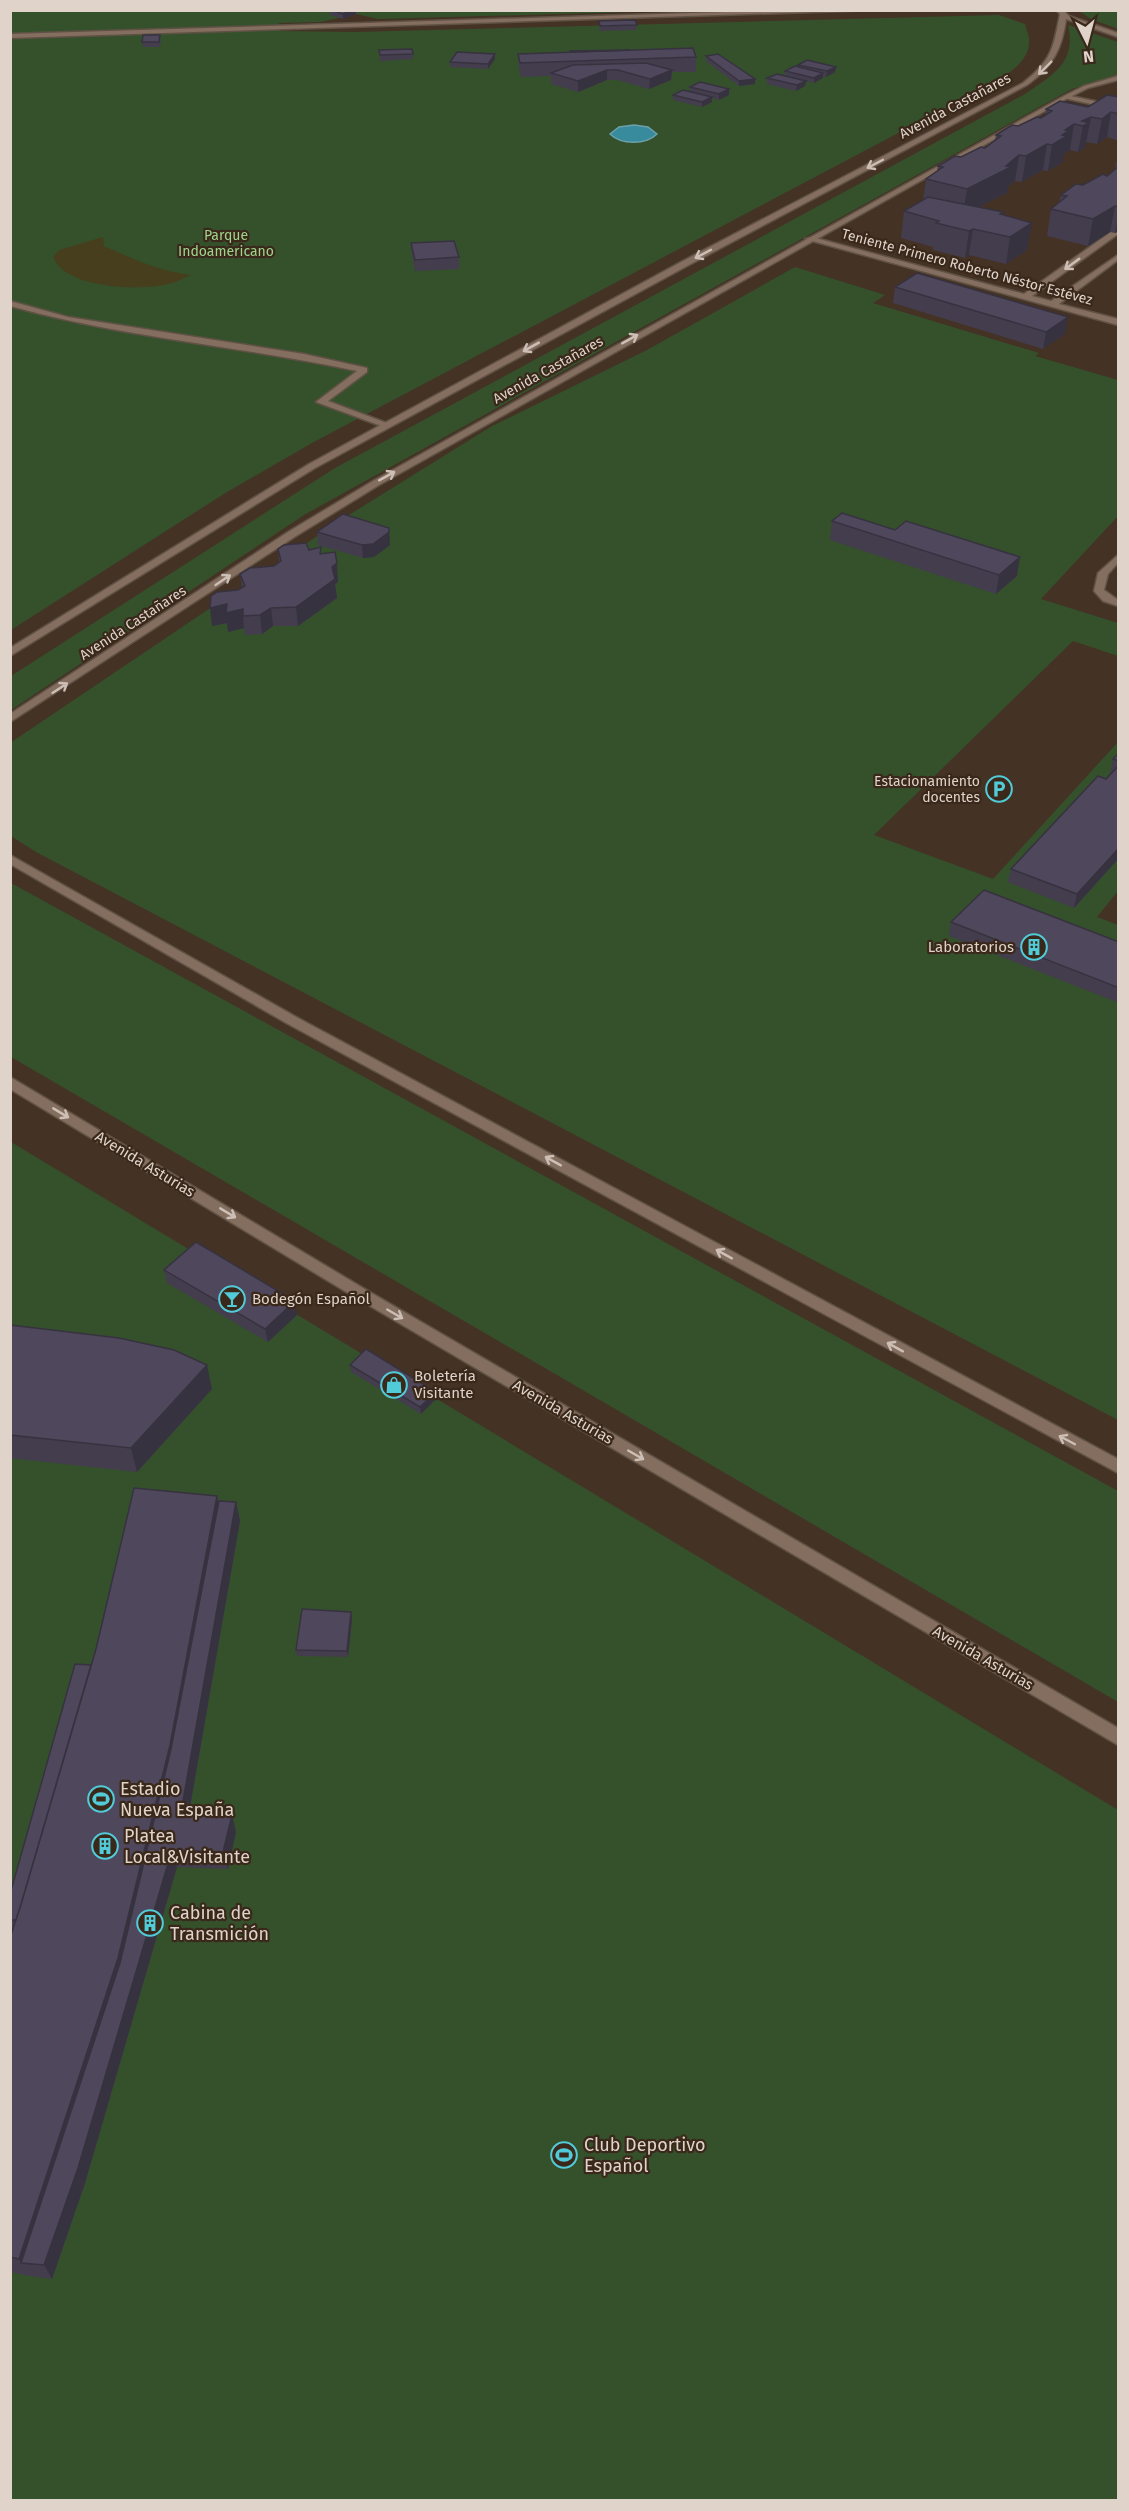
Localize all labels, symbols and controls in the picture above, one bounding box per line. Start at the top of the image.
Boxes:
north arrow [1057,12,1117,72]
text: N [1082,46,1095,66]
one-way arrow [1037,61,1052,75]
street label: Avenida Castañares [896,69,1014,143]
one-way arrow [867,158,885,170]
street label: Teniente Primero Roberto Néstor Estévez [840,225,1094,309]
park label: Parque Indoamericano [178,227,274,260]
one-way arrow [694,249,712,260]
one-way arrow [1065,258,1081,270]
street label: Avenida Castañares [490,332,607,407]
one-way arrow [622,333,639,345]
one-way arrow [523,342,541,353]
one-way arrow [378,470,395,482]
one-way arrow [214,574,231,587]
street label: Avenida Castañares [77,582,190,664]
one-way arrow [51,681,68,694]
place label: Estacionamiento docentes [874,773,980,806]
parking icon: Estacionamiento docentes [984,774,1014,804]
building icon: Laboratorios [1019,932,1049,962]
place label: Laboratorios [928,938,1014,956]
one-way arrow [52,1107,69,1119]
street label: Avenida Asturias [92,1127,198,1201]
one-way arrow [544,1155,562,1166]
one-way arrow [219,1208,236,1220]
one-way arrow [716,1248,733,1260]
bar icon: Bodegón Español [217,1284,247,1314]
place label: Bodegón Español [252,1290,371,1308]
one-way arrow [386,1308,403,1320]
one-way arrow [887,1341,904,1353]
place label: Boletería Visitante [414,1367,476,1402]
shop icon: Boletería Visitante [379,1370,409,1400]
street label: Avenida Asturias [510,1376,616,1448]
one-way arrow [1059,1434,1076,1446]
one-way arrow [627,1449,644,1461]
street label: Avenida Asturias [930,1622,1036,1694]
place label: Estadio Nueva España [120,1778,234,1821]
sports icon: Estadio Nueva España [86,1784,116,1814]
place label: Platea Local&Visitante [124,1825,250,1868]
building icon: Platea Local&Visitante [90,1831,120,1861]
place label: Cabina de Transmición [170,1902,269,1945]
building icon: Cabina de Transmición [135,1908,165,1938]
place label: Club Deportivo Español [584,2134,706,2177]
sports icon: Club Deportivo Español [549,2140,579,2170]

